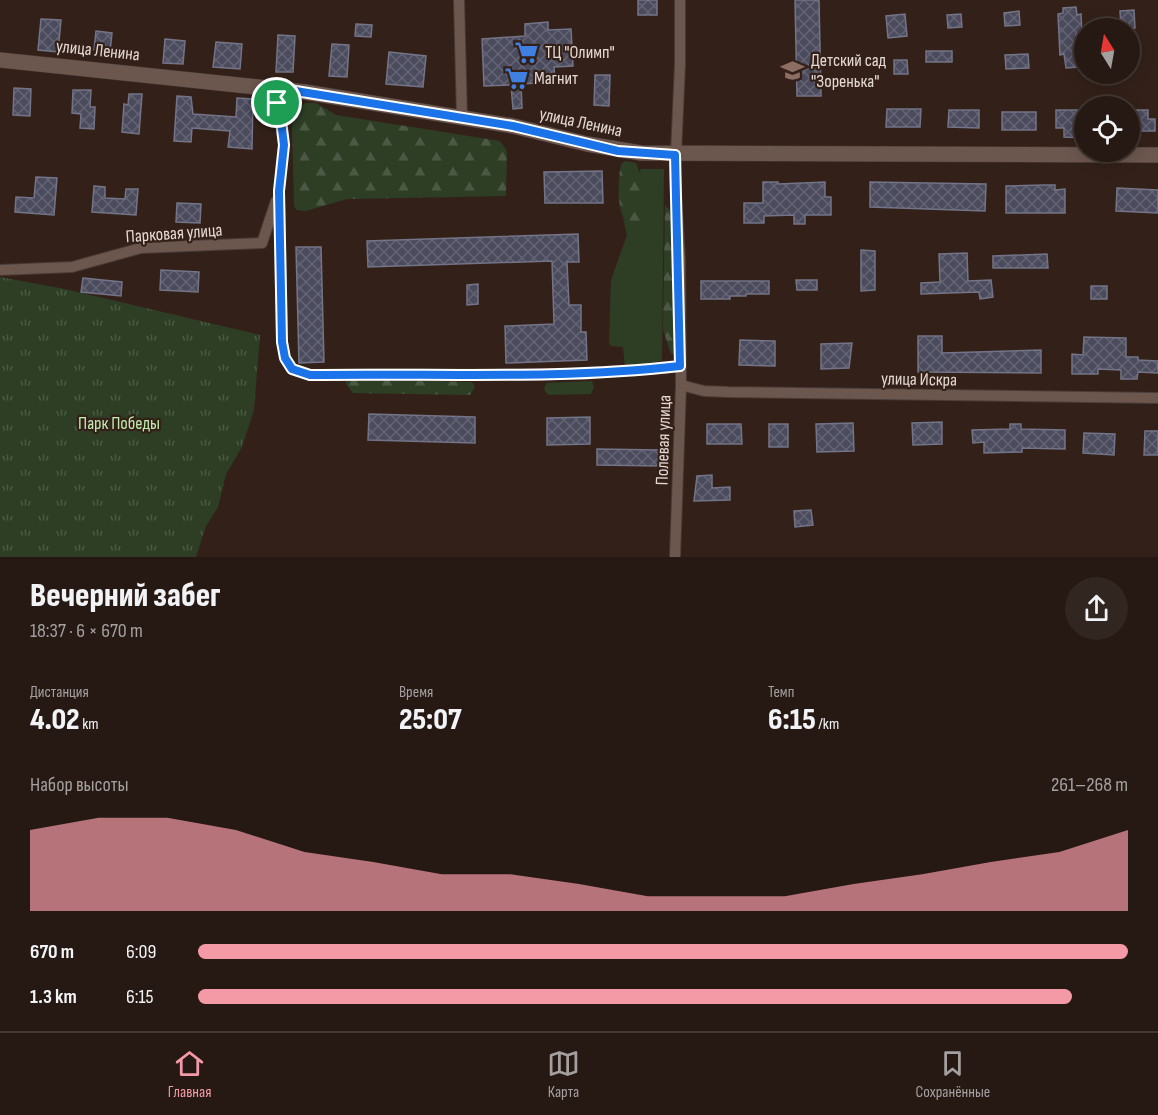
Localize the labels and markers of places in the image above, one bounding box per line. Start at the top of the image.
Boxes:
supermarket icon: ТЦ "Олимп" [514,39,540,65]
place label: ТЦ "Олимп" [545,42,615,63]
place label: Детский сад "Зоренька" [811,50,887,92]
school or university icon: Детский сад "Зоренька" [780,57,806,83]
supermarket icon: Магнит [503,65,529,91]
place label: Магнит [534,68,578,89]
pin [251,77,302,128]

